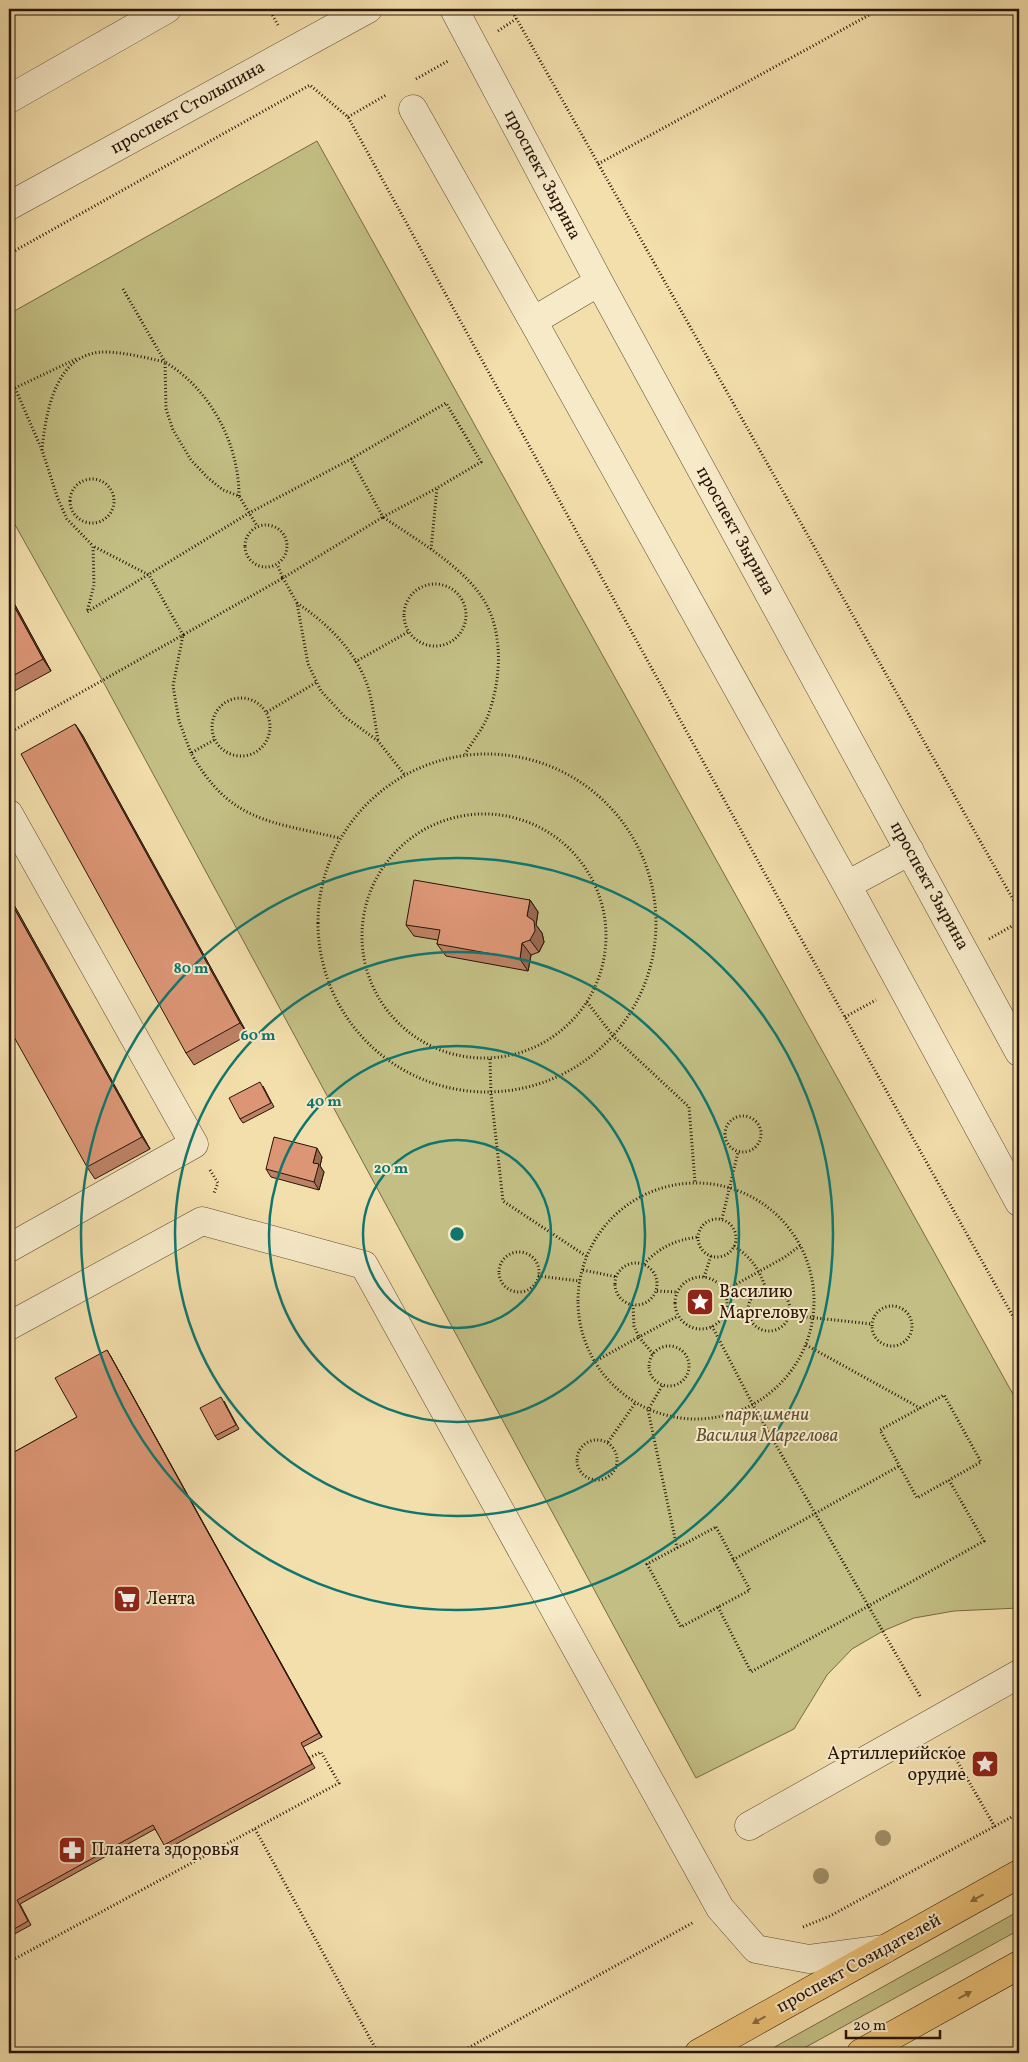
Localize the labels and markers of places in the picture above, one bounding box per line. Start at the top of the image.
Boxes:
centre of rings [448,1225,466,1243]
place label: Василию Маргелову [719,1280,809,1326]
place icon: Василию Маргелову [685,1287,715,1317]
supermarket icon: Лента [112,1584,142,1614]
place label: Лента [146,1587,196,1612]
place label: Артиллерийское орудие [827,1742,966,1788]
place icon: Артиллерийское орудие [970,1749,1000,1779]
pharmacy icon: Планета здоровья [57,1835,87,1865]
place label: Планета здоровья [91,1838,239,1863]

